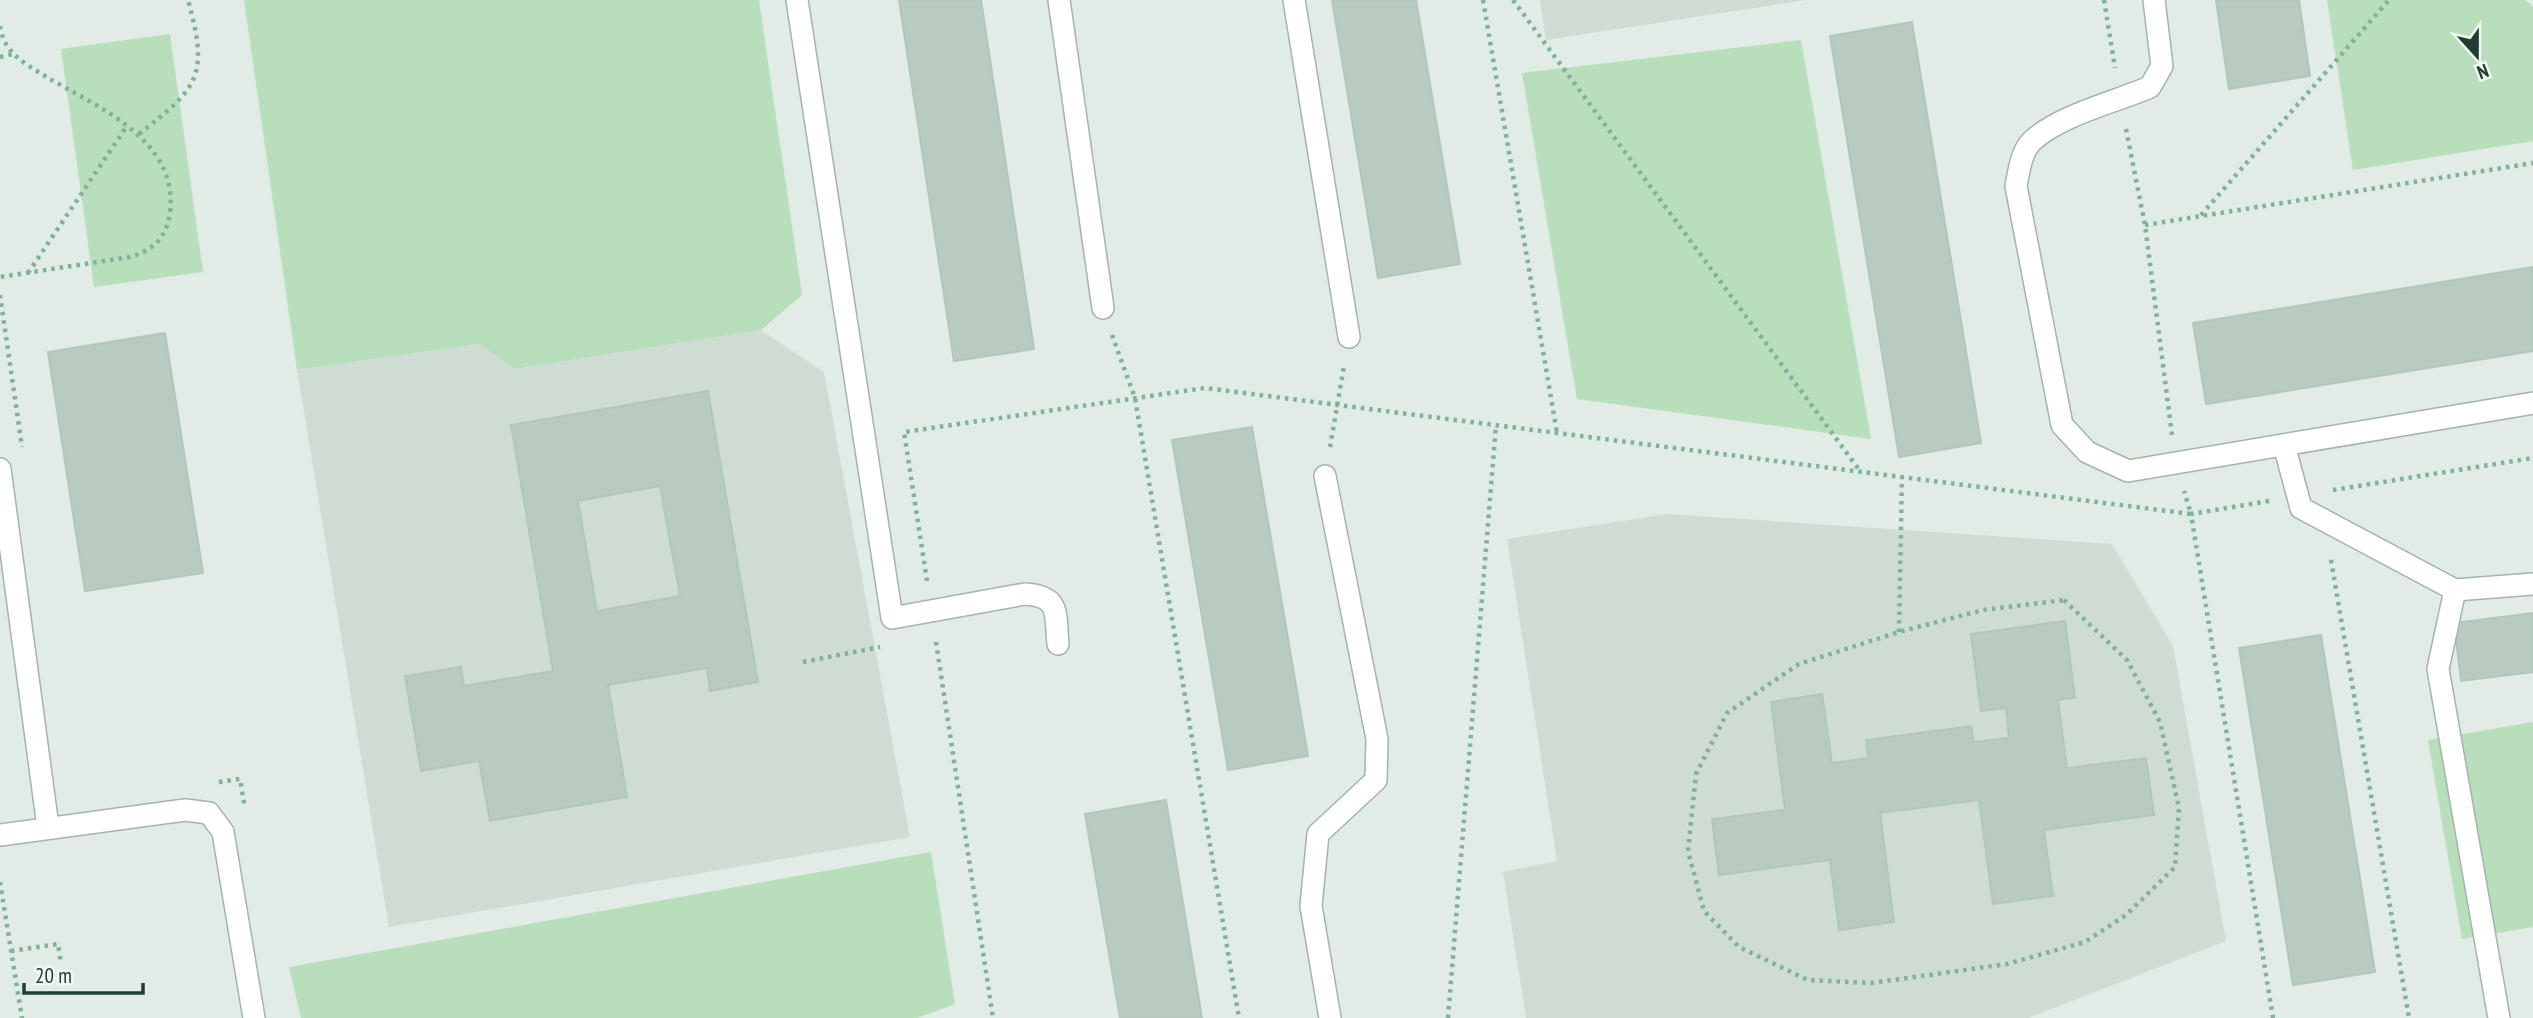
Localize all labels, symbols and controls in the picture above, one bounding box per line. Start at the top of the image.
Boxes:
north arrow [2442,21,2512,91]
text: N [2474,59,2492,85]
scale bar [24,951,144,995]
text: 20 m [35,962,72,989]

